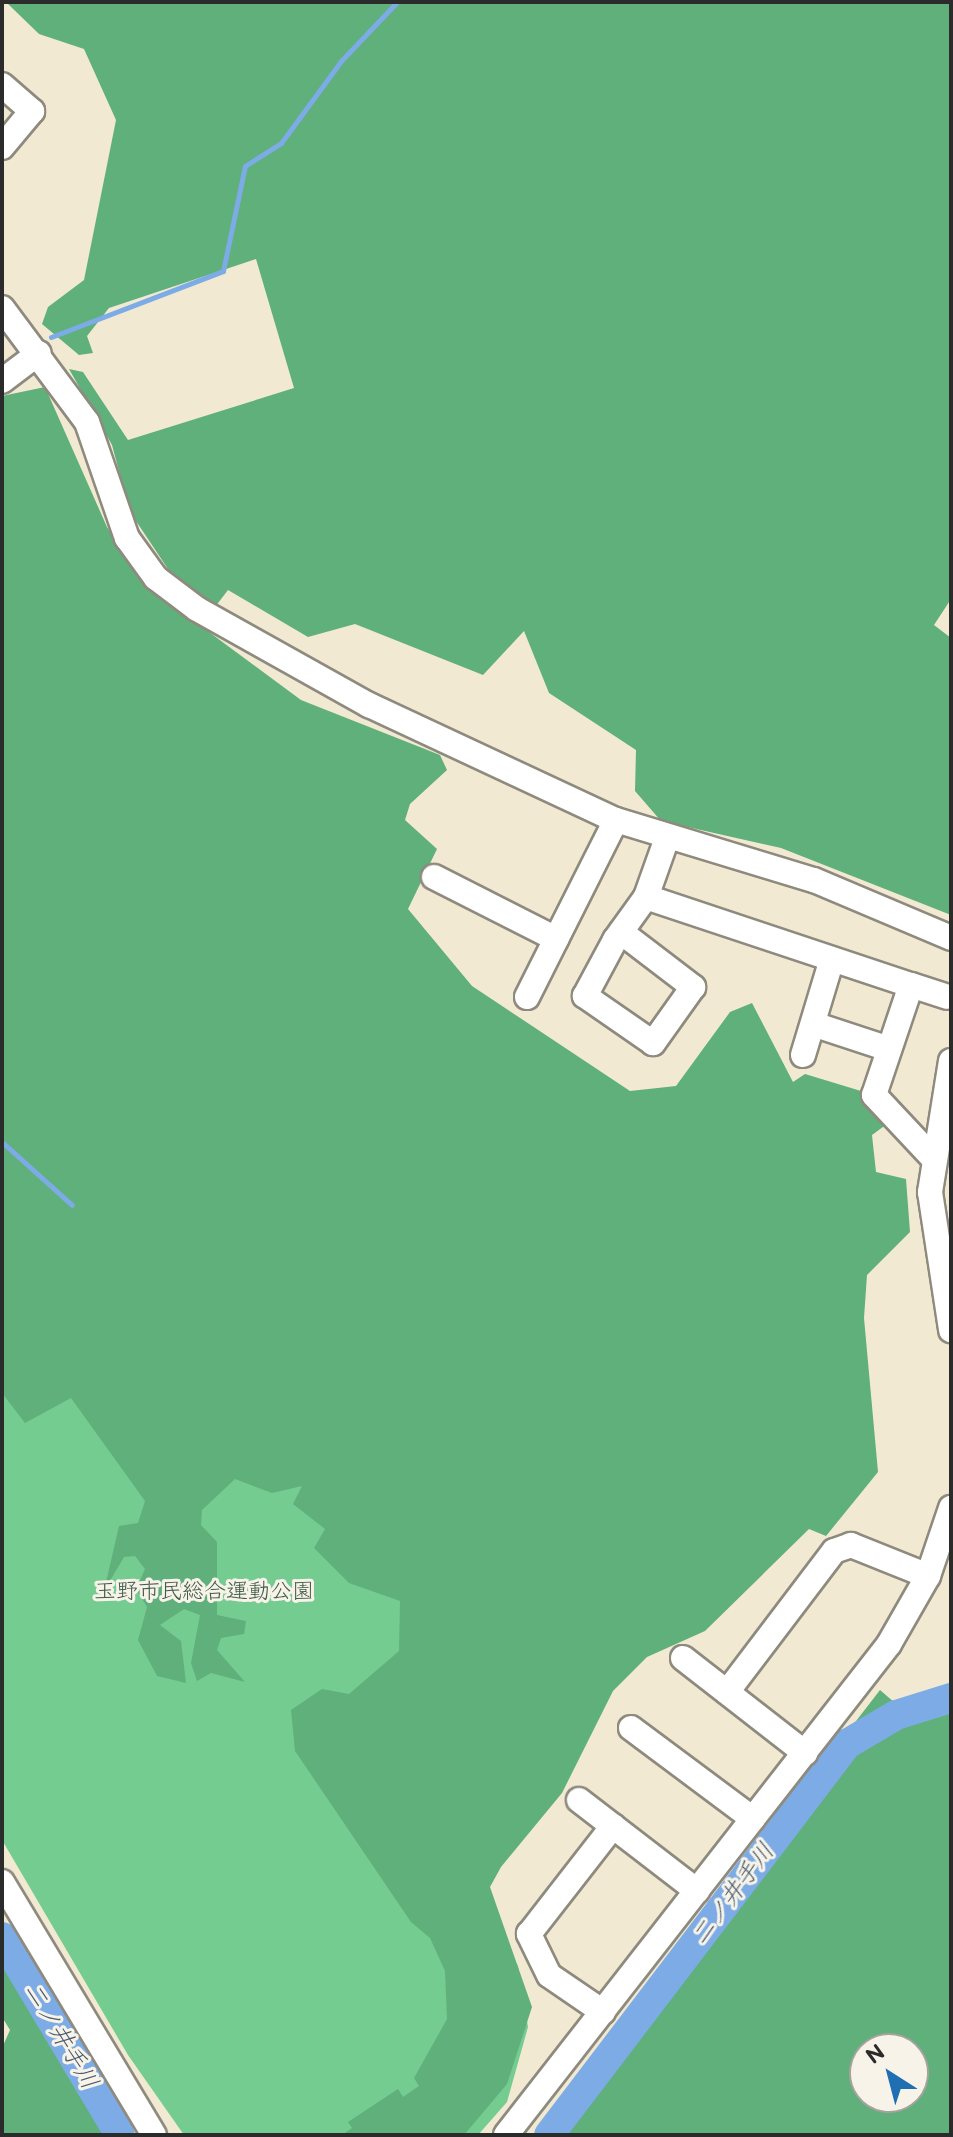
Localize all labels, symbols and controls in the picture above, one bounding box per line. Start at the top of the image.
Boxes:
park label: 玉野市民総合運動公園 [94,1579,314,1605]
water label: 二ノ井手川 [685,1837,781,1951]
water label: 二ノ井手川 [18,1977,104,2095]
north arrow [849,2033,929,2113]
text: N [861,2039,890,2071]

